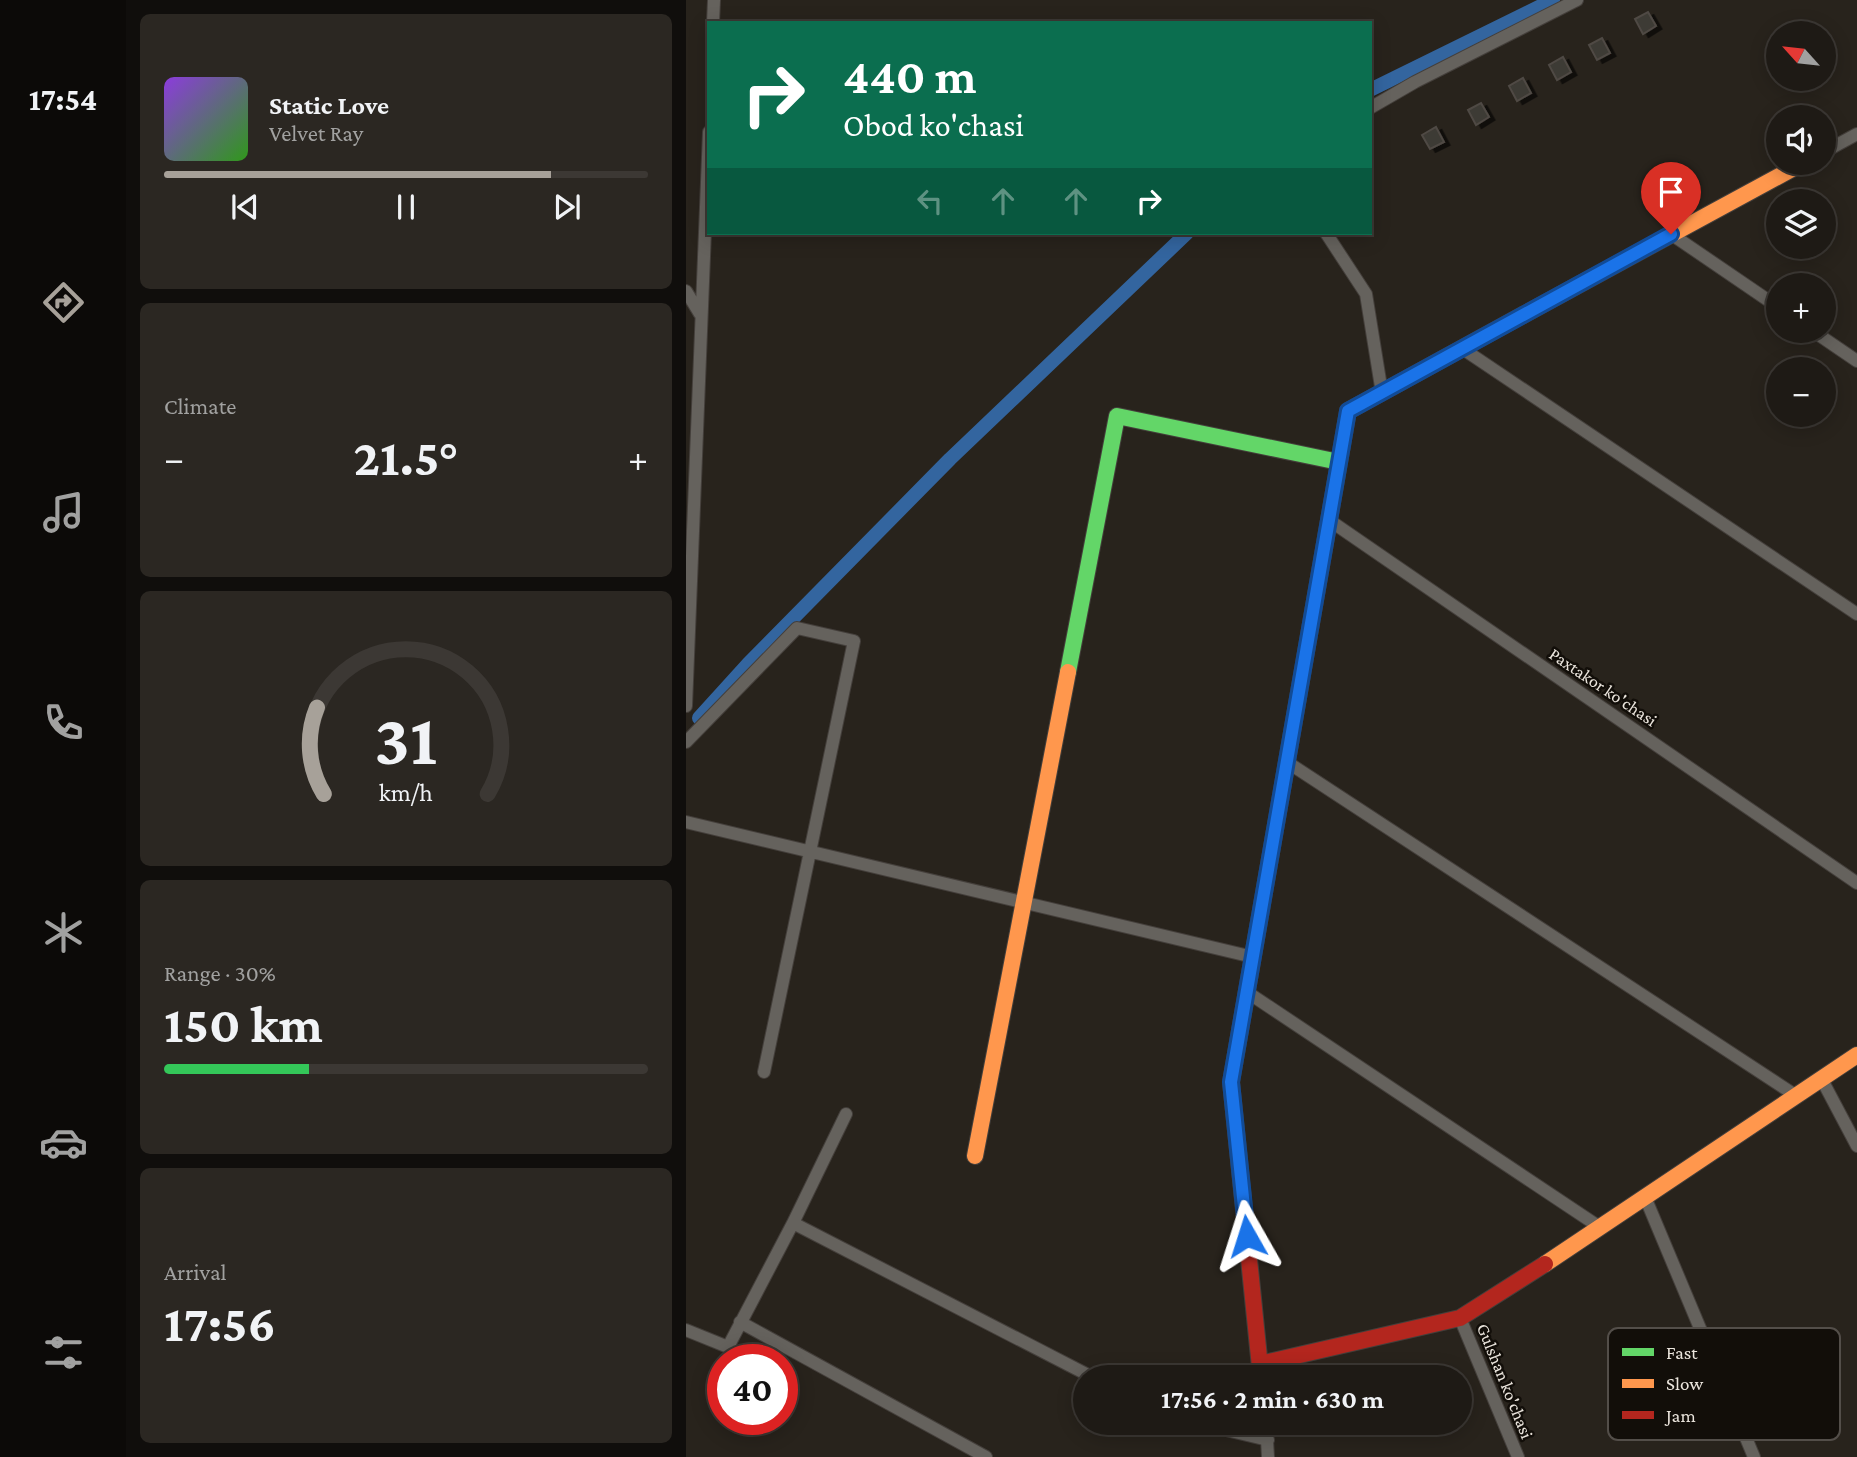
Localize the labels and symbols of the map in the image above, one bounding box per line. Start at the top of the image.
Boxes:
north arrow [1766,21,1836,91]
pin [1641,162,1701,234]
street label: Paxtakor ko'chasi [1545,644,1661,731]
position arrow [1210,1199,1284,1273]
street label: Gulshan ko'chasi [1473,1320,1537,1442]
legend [1608,1328,1840,1440]
text: Fast [1666,1342,1698,1363]
speed limit sign: 40 [707,1344,798,1435]
text: Slow [1666,1373,1703,1394]
text: Jam [1664,1405,1696,1426]

